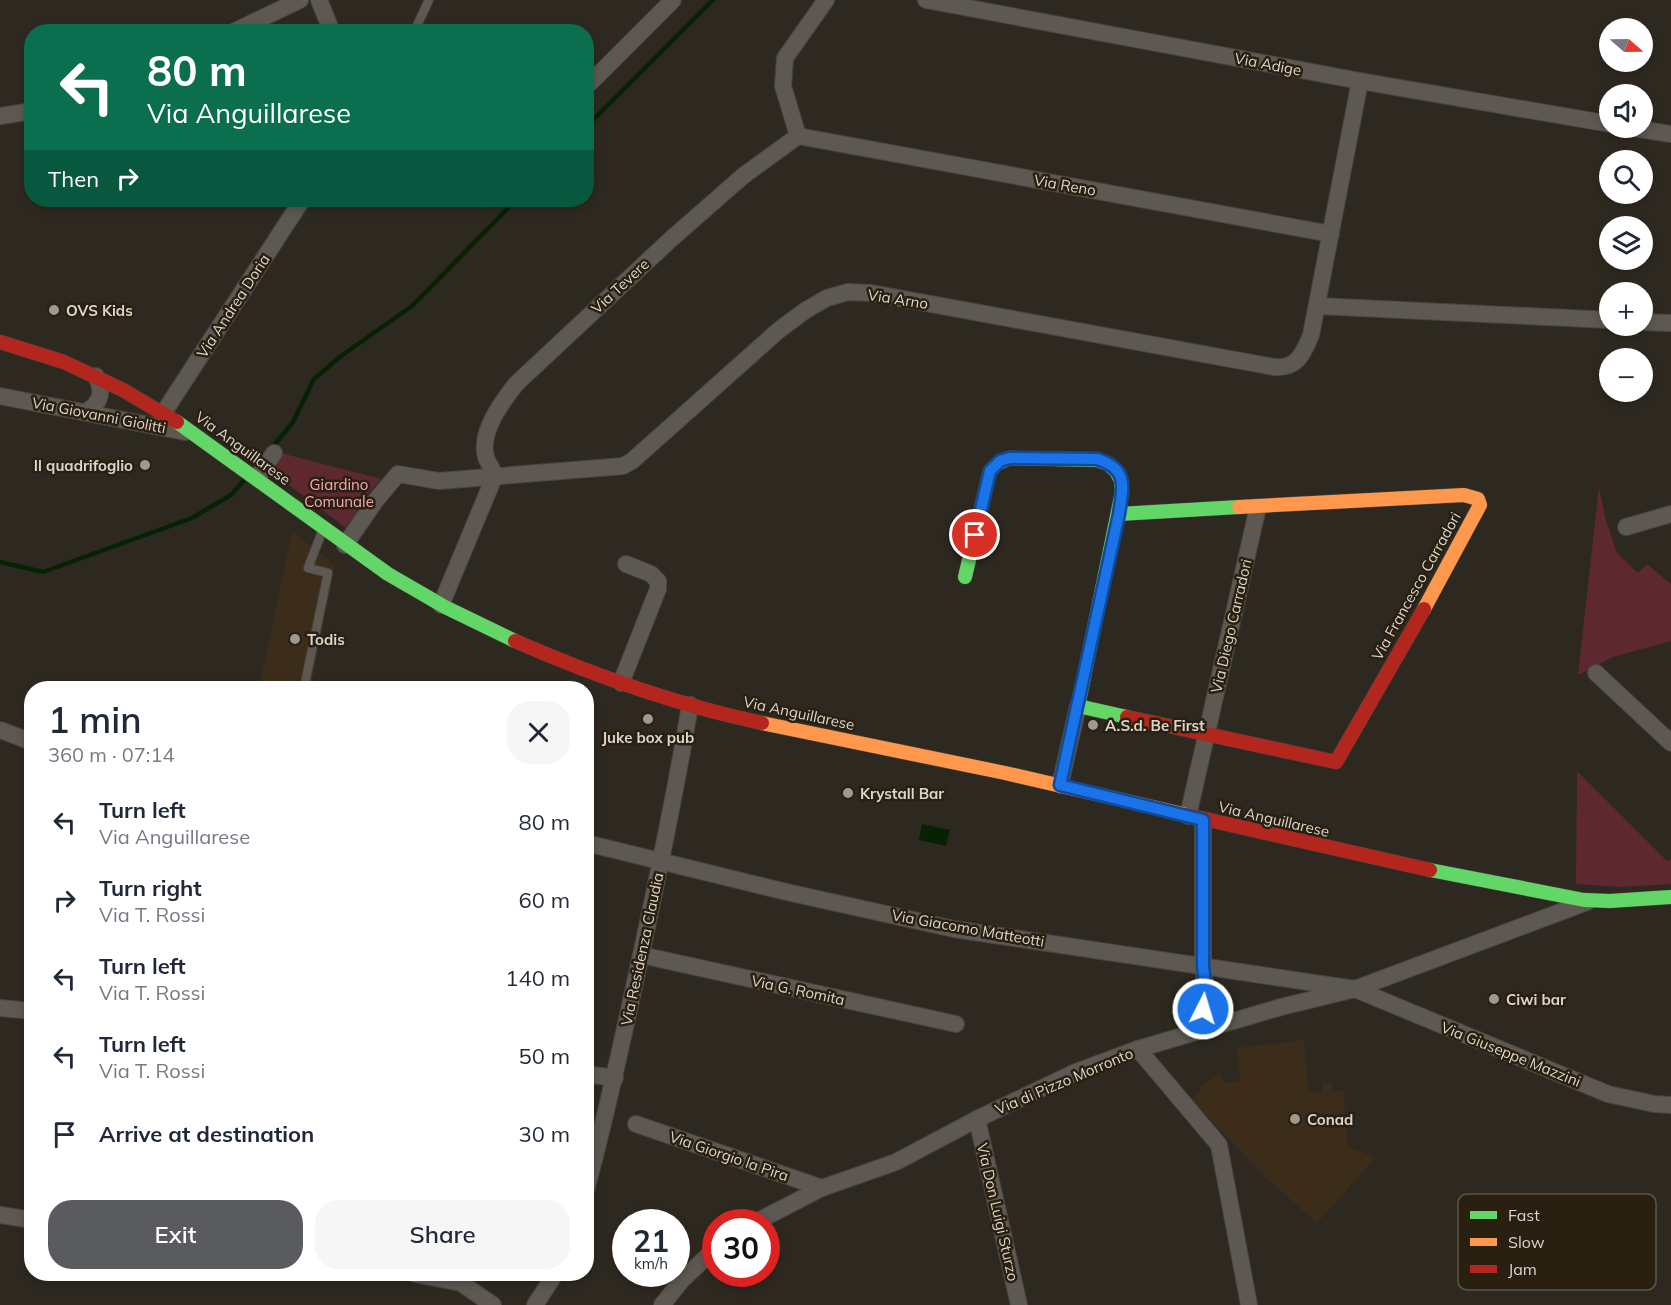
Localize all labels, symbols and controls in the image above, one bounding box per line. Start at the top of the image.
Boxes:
north arrow [1599,18,1653,72]
map controls [1599,18,1653,402]
text: 80 m [147,44,247,97]
icon: left [48,48,126,126]
street label: Via Adige [1233,48,1303,80]
button: sound [1599,84,1653,138]
text: Via Anguillarese [147,96,351,130]
button: search [1599,150,1653,204]
icon: right [111,162,144,195]
text: Then [48,165,99,193]
street label: Via Reno [1032,170,1098,200]
button: layers [1599,216,1653,270]
street label: Via Andrea Doria [192,251,274,361]
street label: Via Tevere [587,254,653,318]
button: + [1599,282,1653,336]
street label: Via Arno [866,285,930,313]
place label: OVS Kids [66,301,133,320]
marker: OVS Kids [47,303,61,317]
button: − [1599,348,1653,402]
street label: Via Giovanni Giolitti [30,393,168,437]
street label: Via Anguillarese [192,407,294,489]
place label: Il quadrifoglio [34,456,133,475]
marker: Il quadrifoglio [138,458,152,472]
park label: Giardino Comunale [304,475,374,511]
pin [949,509,1000,560]
street label: Via Francesco Carradori [1367,509,1465,663]
icon: arrive [958,518,991,551]
street label: Via Diego Carradori [1206,557,1256,695]
place label: Todis [307,630,345,649]
marker: Todis [288,632,302,646]
street label: Via Anguillarese [742,692,856,734]
text: 1 min [48,697,142,742]
button: close [507,701,570,764]
marker: Juke box pub [641,712,655,726]
place label: A.S.d. Be First [1105,716,1205,735]
marker: A.S.d. Be First [1086,718,1100,732]
place label: Juke box pub [602,728,694,747]
text: 360 m · 07:14 [48,742,174,767]
place label: Krystall Bar [860,784,944,803]
marker: Krystall Bar [841,786,855,800]
text: Turn left [99,796,186,824]
street label: Via Anguillarese [1217,797,1331,841]
icon: left [48,806,81,839]
text: 80 m [519,808,570,836]
text: Via Anguillarese [99,824,250,849]
street label: Via Residenza Claudia [616,871,668,1027]
text: Turn right [99,874,202,902]
icon: right [48,884,81,917]
text: 60 m [519,886,570,914]
text: Via T. Rossi [99,902,205,927]
street label: Via Giacomo Matteotti [890,905,1046,951]
text: Turn left [99,952,186,980]
icon: left [48,962,81,995]
text: 140 m [505,964,570,992]
street label: Via G. Romita [750,971,846,1009]
position arrow [1171,977,1235,1041]
text: Via T. Rossi [99,980,205,1005]
place label: Ciwi bar [1506,990,1566,1009]
marker: Ciwi bar [1487,992,1501,1006]
street label: Via Giuseppe Mazzini [1438,1017,1584,1091]
text: Turn left [99,1030,186,1058]
icon: left [48,1040,81,1073]
text: 50 m [519,1042,570,1070]
street label: Via di Pizzo Morronto [992,1043,1136,1119]
text: Via T. Rossi [99,1058,205,1083]
place label: Conad [1307,1110,1353,1129]
marker: Conad [1288,1112,1302,1126]
icon: arrive [48,1118,81,1151]
text: Arrive at destination [99,1120,314,1148]
text: 30 m [519,1120,570,1148]
street label: Via Giorgio la Pira [667,1127,791,1185]
street label: Via Don Luigi Sturzo [973,1141,1023,1283]
legend [1458,1194,1656,1290]
button: Exit [48,1200,303,1269]
button: Share [315,1200,570,1269]
text: Fast [1508,1205,1540,1225]
speed limit sign: 30 [702,1209,780,1287]
text: 21 [633,1222,669,1260]
text: Slow [1508,1232,1545,1252]
text: km/h [634,1254,668,1273]
text: Jam [1508,1259,1537,1279]

